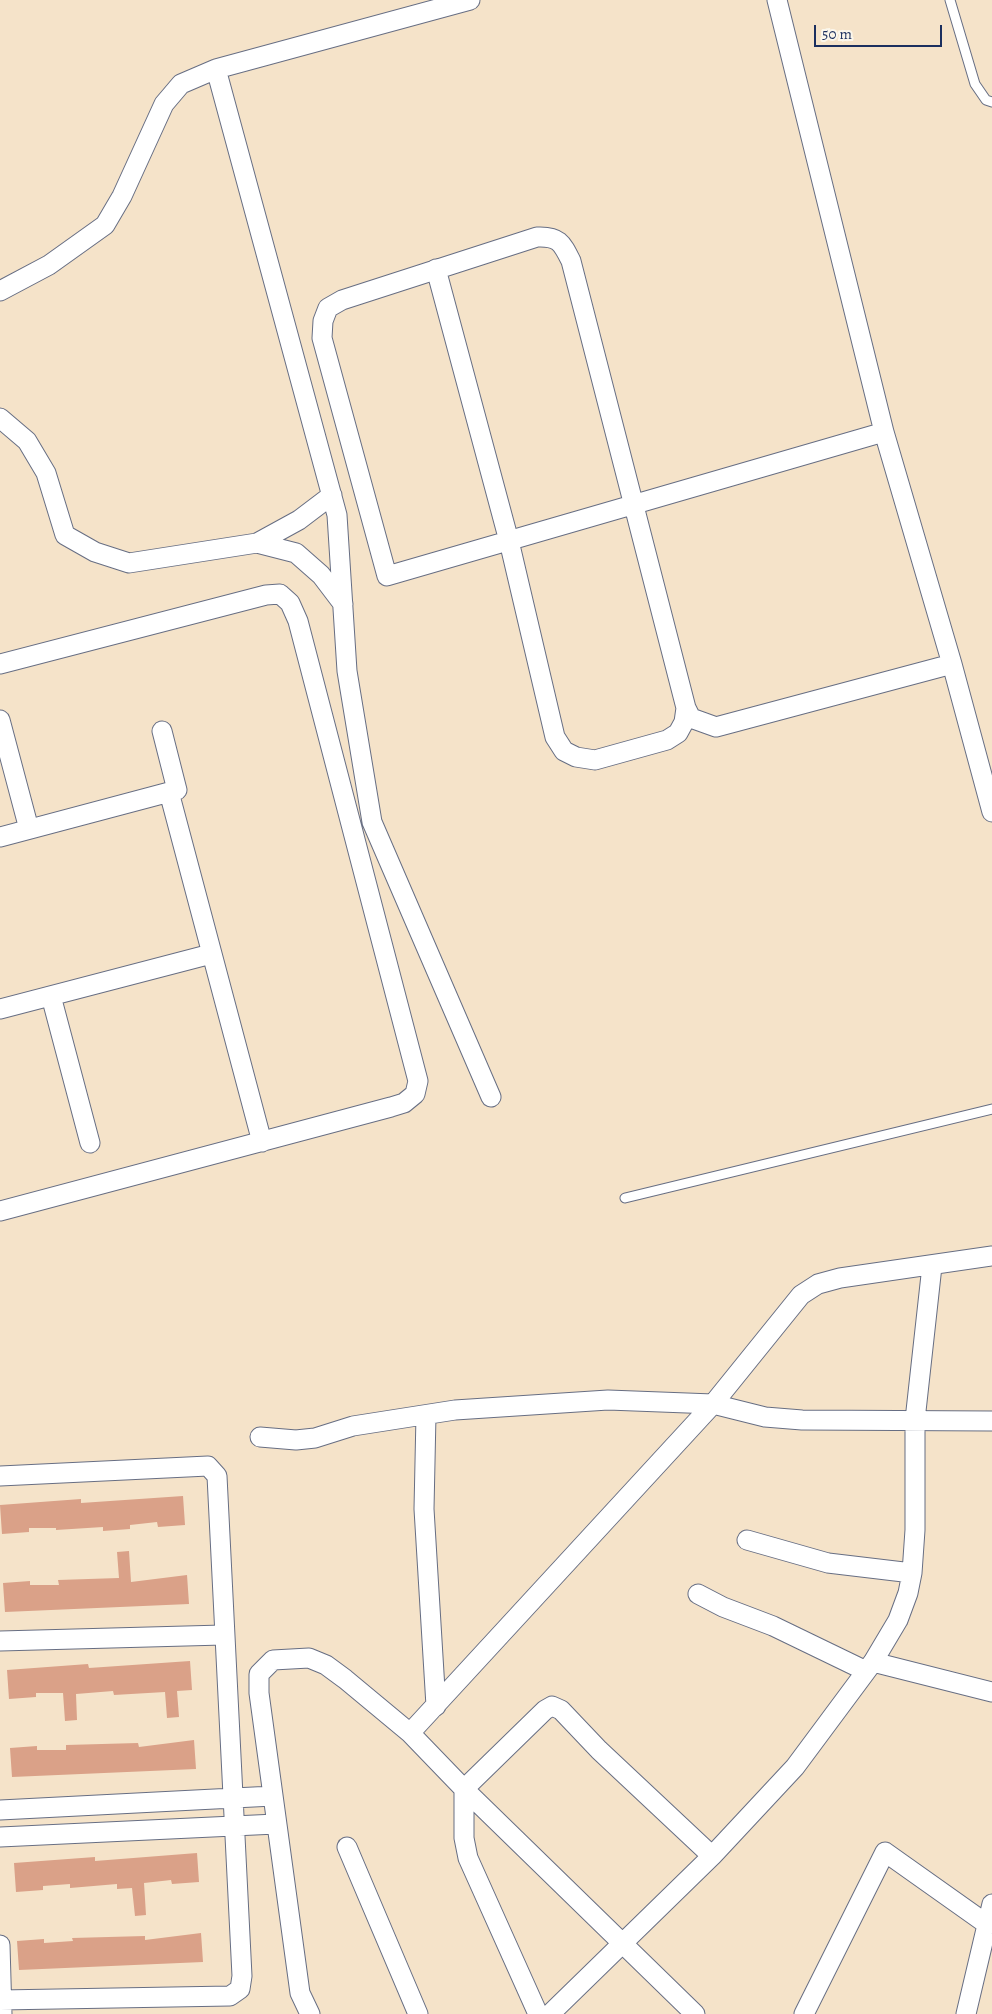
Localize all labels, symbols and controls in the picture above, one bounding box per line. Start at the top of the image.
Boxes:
scale bar [817,15,944,47]
text: 50 m [822,24,852,44]

